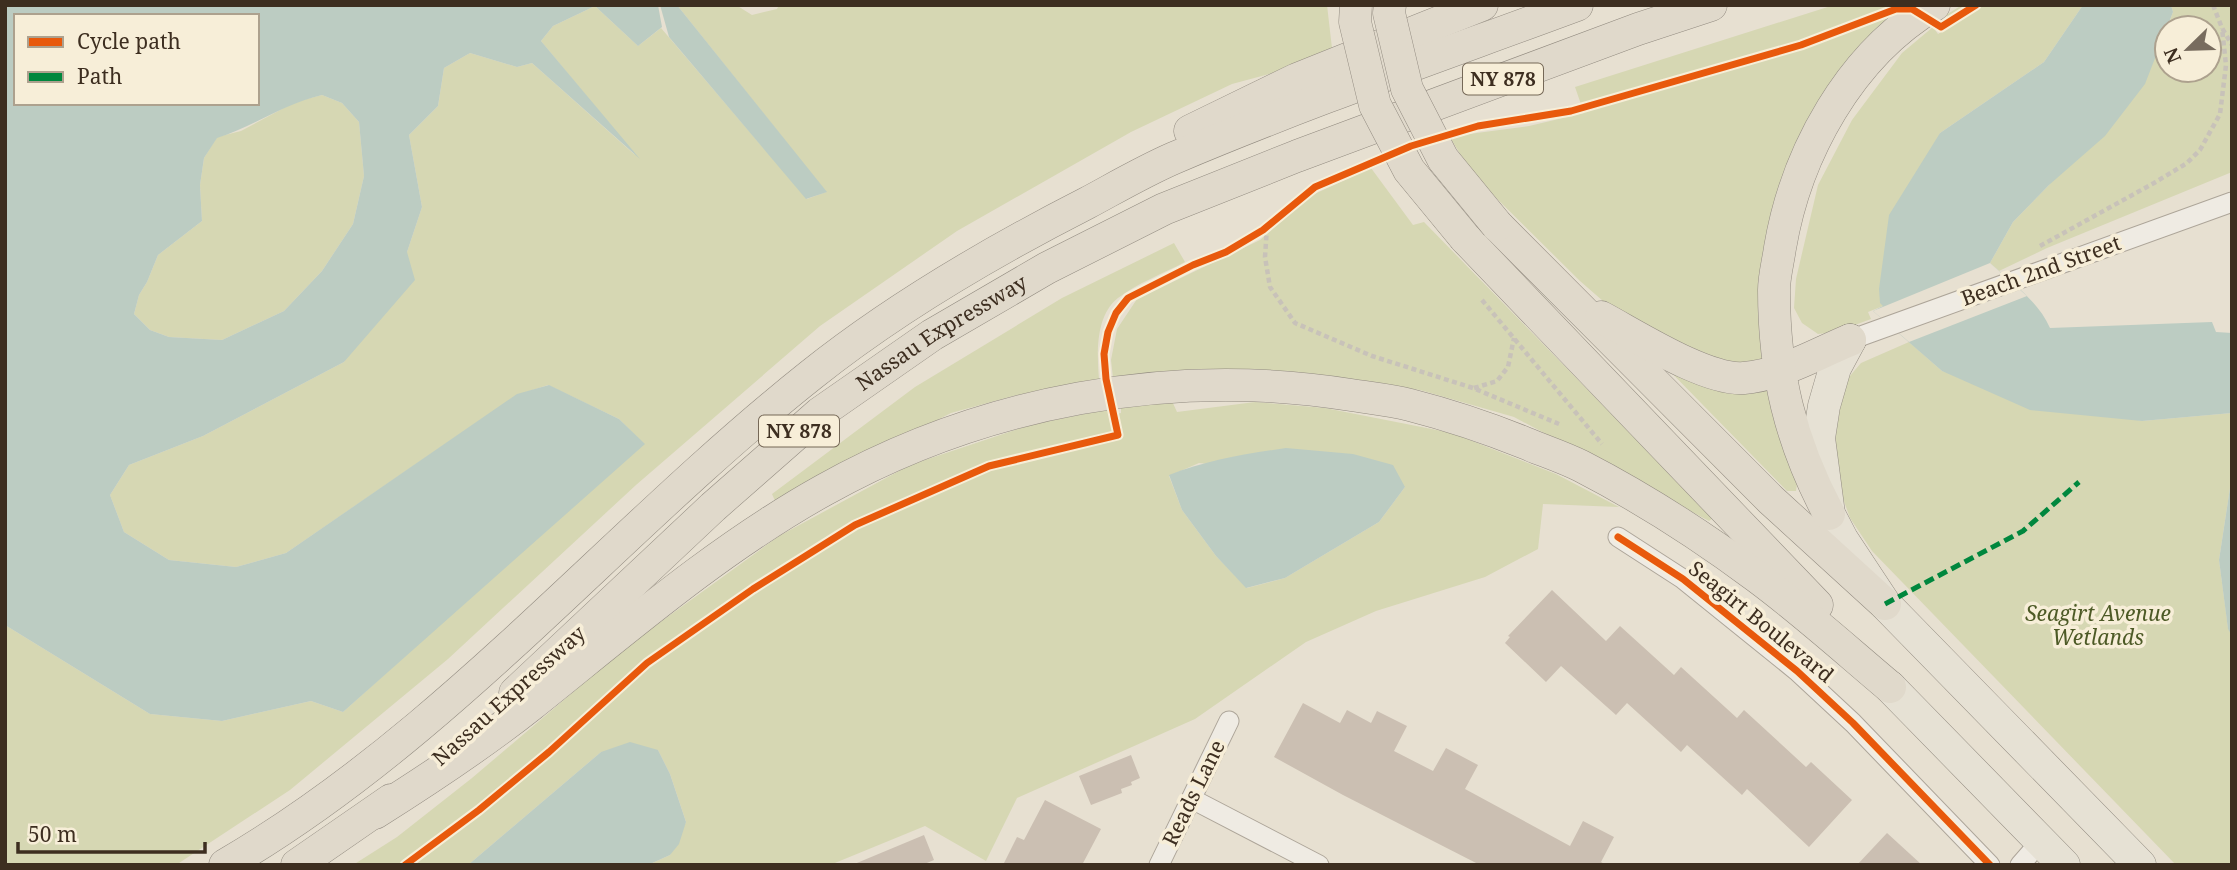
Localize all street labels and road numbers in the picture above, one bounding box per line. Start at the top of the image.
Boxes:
road number: NY 878 [1463,64,1543,94]
street label: Beach 2nd Street [1957,228,2124,312]
street label: Nassau Expressway [850,268,1032,397]
road number: NY 878 [759,416,839,446]
street label: Seagirt Boulevard [1683,554,1840,688]
street label: Nassau Expressway [426,619,591,772]
street label: Reads Lane [1155,735,1231,850]

